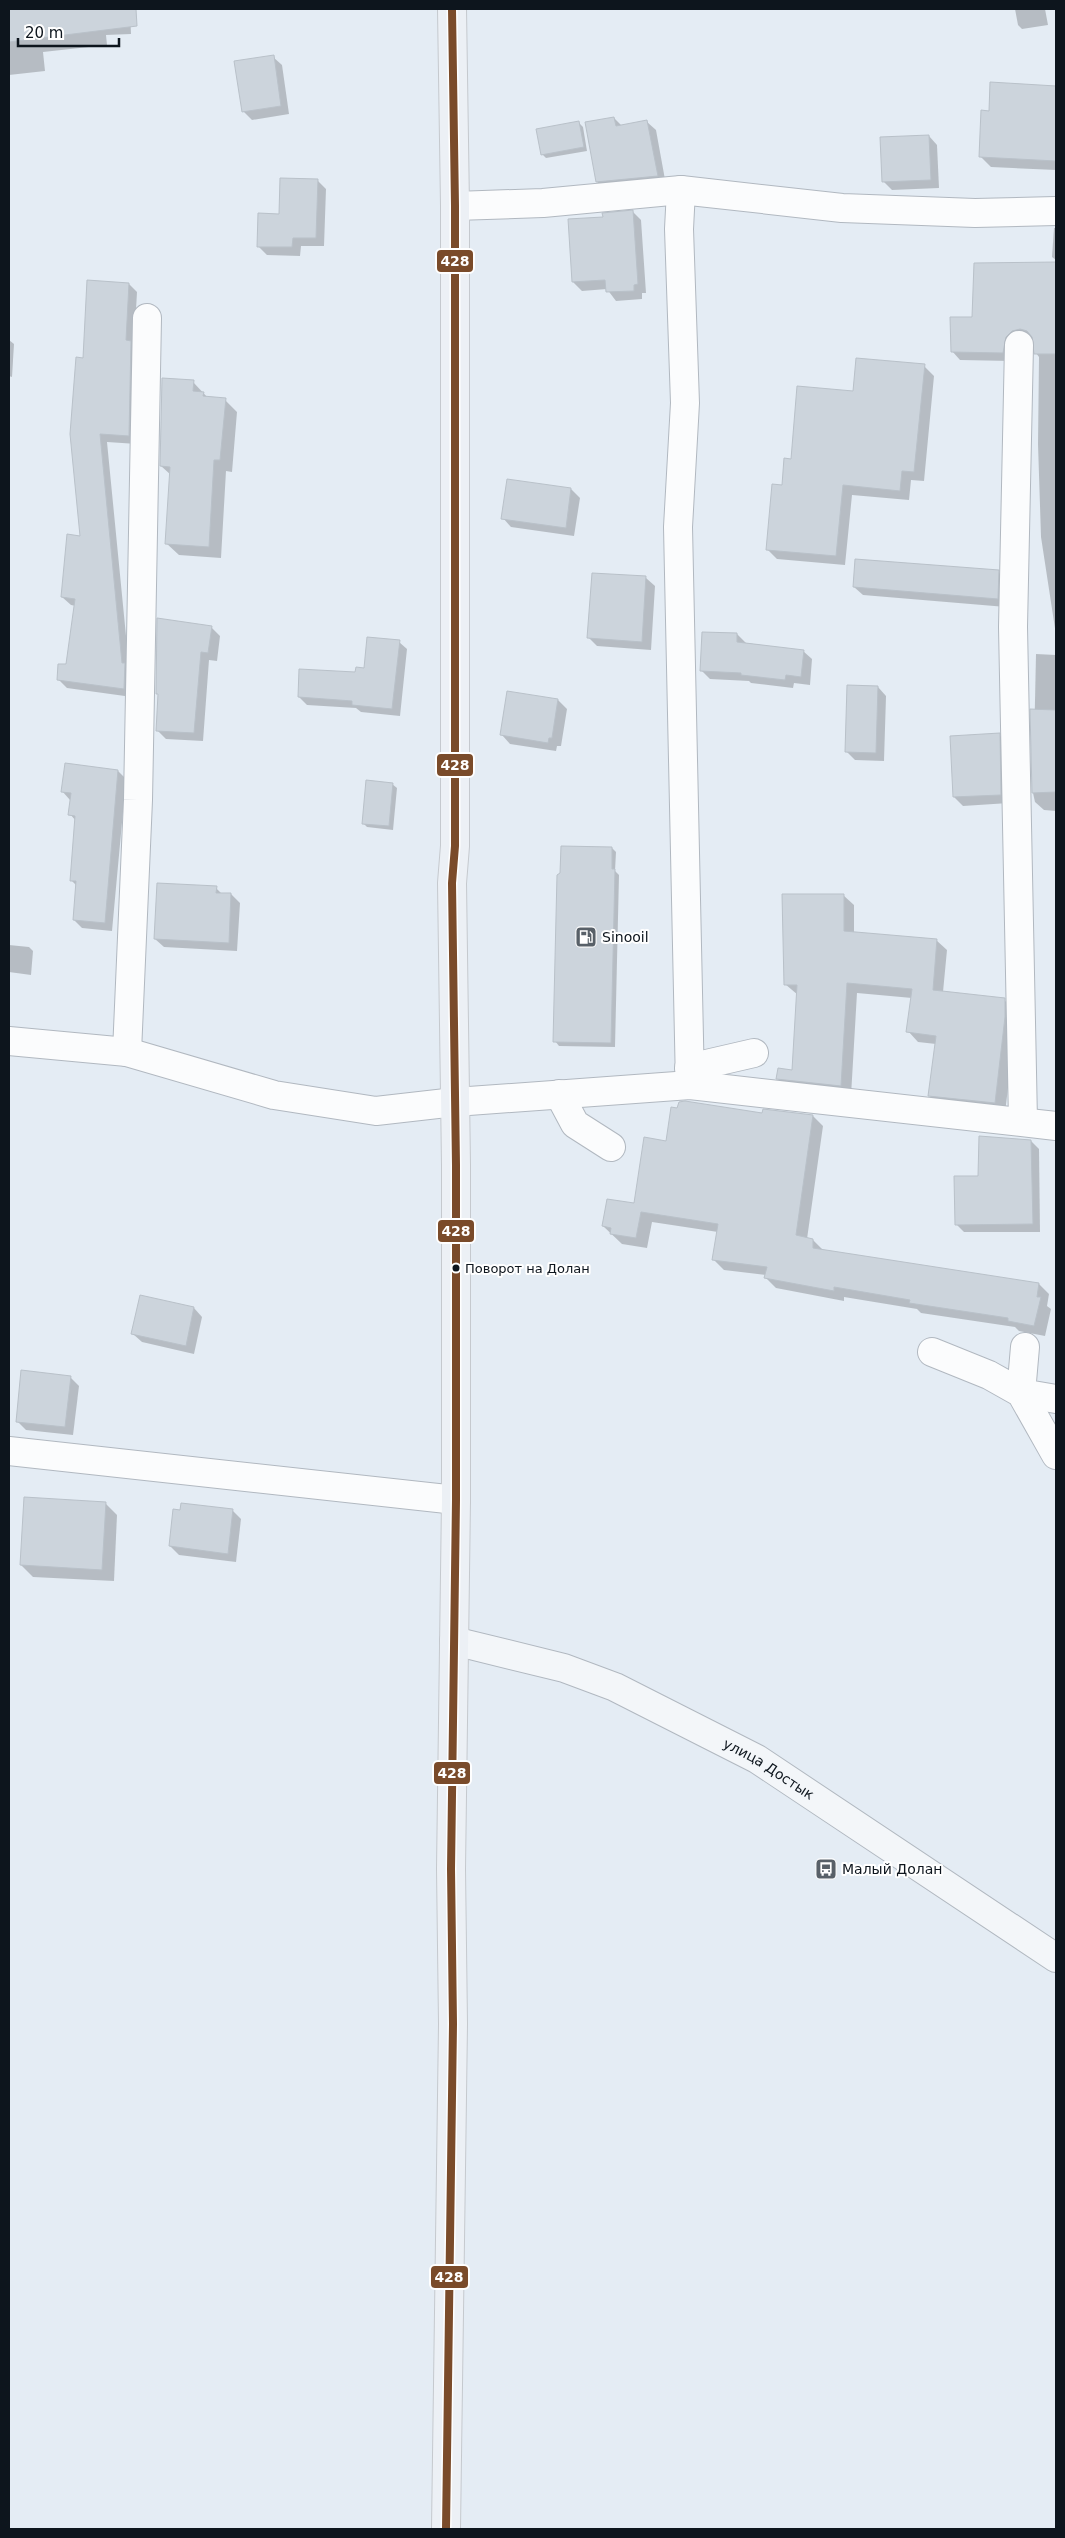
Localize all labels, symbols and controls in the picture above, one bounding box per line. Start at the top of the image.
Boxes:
scale bar [18,15,119,47]
text: 20 m [25,24,63,42]
line badge: 428 [436,249,474,273]
text: 428 [440,253,470,269]
line badge: 428 [436,753,474,777]
text: 428 [440,757,470,773]
fuel station icon: Sinooil [574,925,598,949]
place label: Sinooil [602,929,649,945]
line badge: 428 [437,1219,475,1243]
text: 428 [441,1223,471,1239]
place label: Поворот на Долан [465,1261,590,1276]
marker: Поворот на Долан [451,1263,461,1273]
street label: улица Достык [721,1735,817,1803]
line badge: 428 [433,1761,471,1785]
text: 428 [437,1765,467,1781]
bus stop icon: Малый Долан [814,1857,838,1881]
place label: Малый Долан [842,1861,942,1877]
line badge: 428 [430,2265,469,2289]
text: 428 [434,2269,464,2285]

